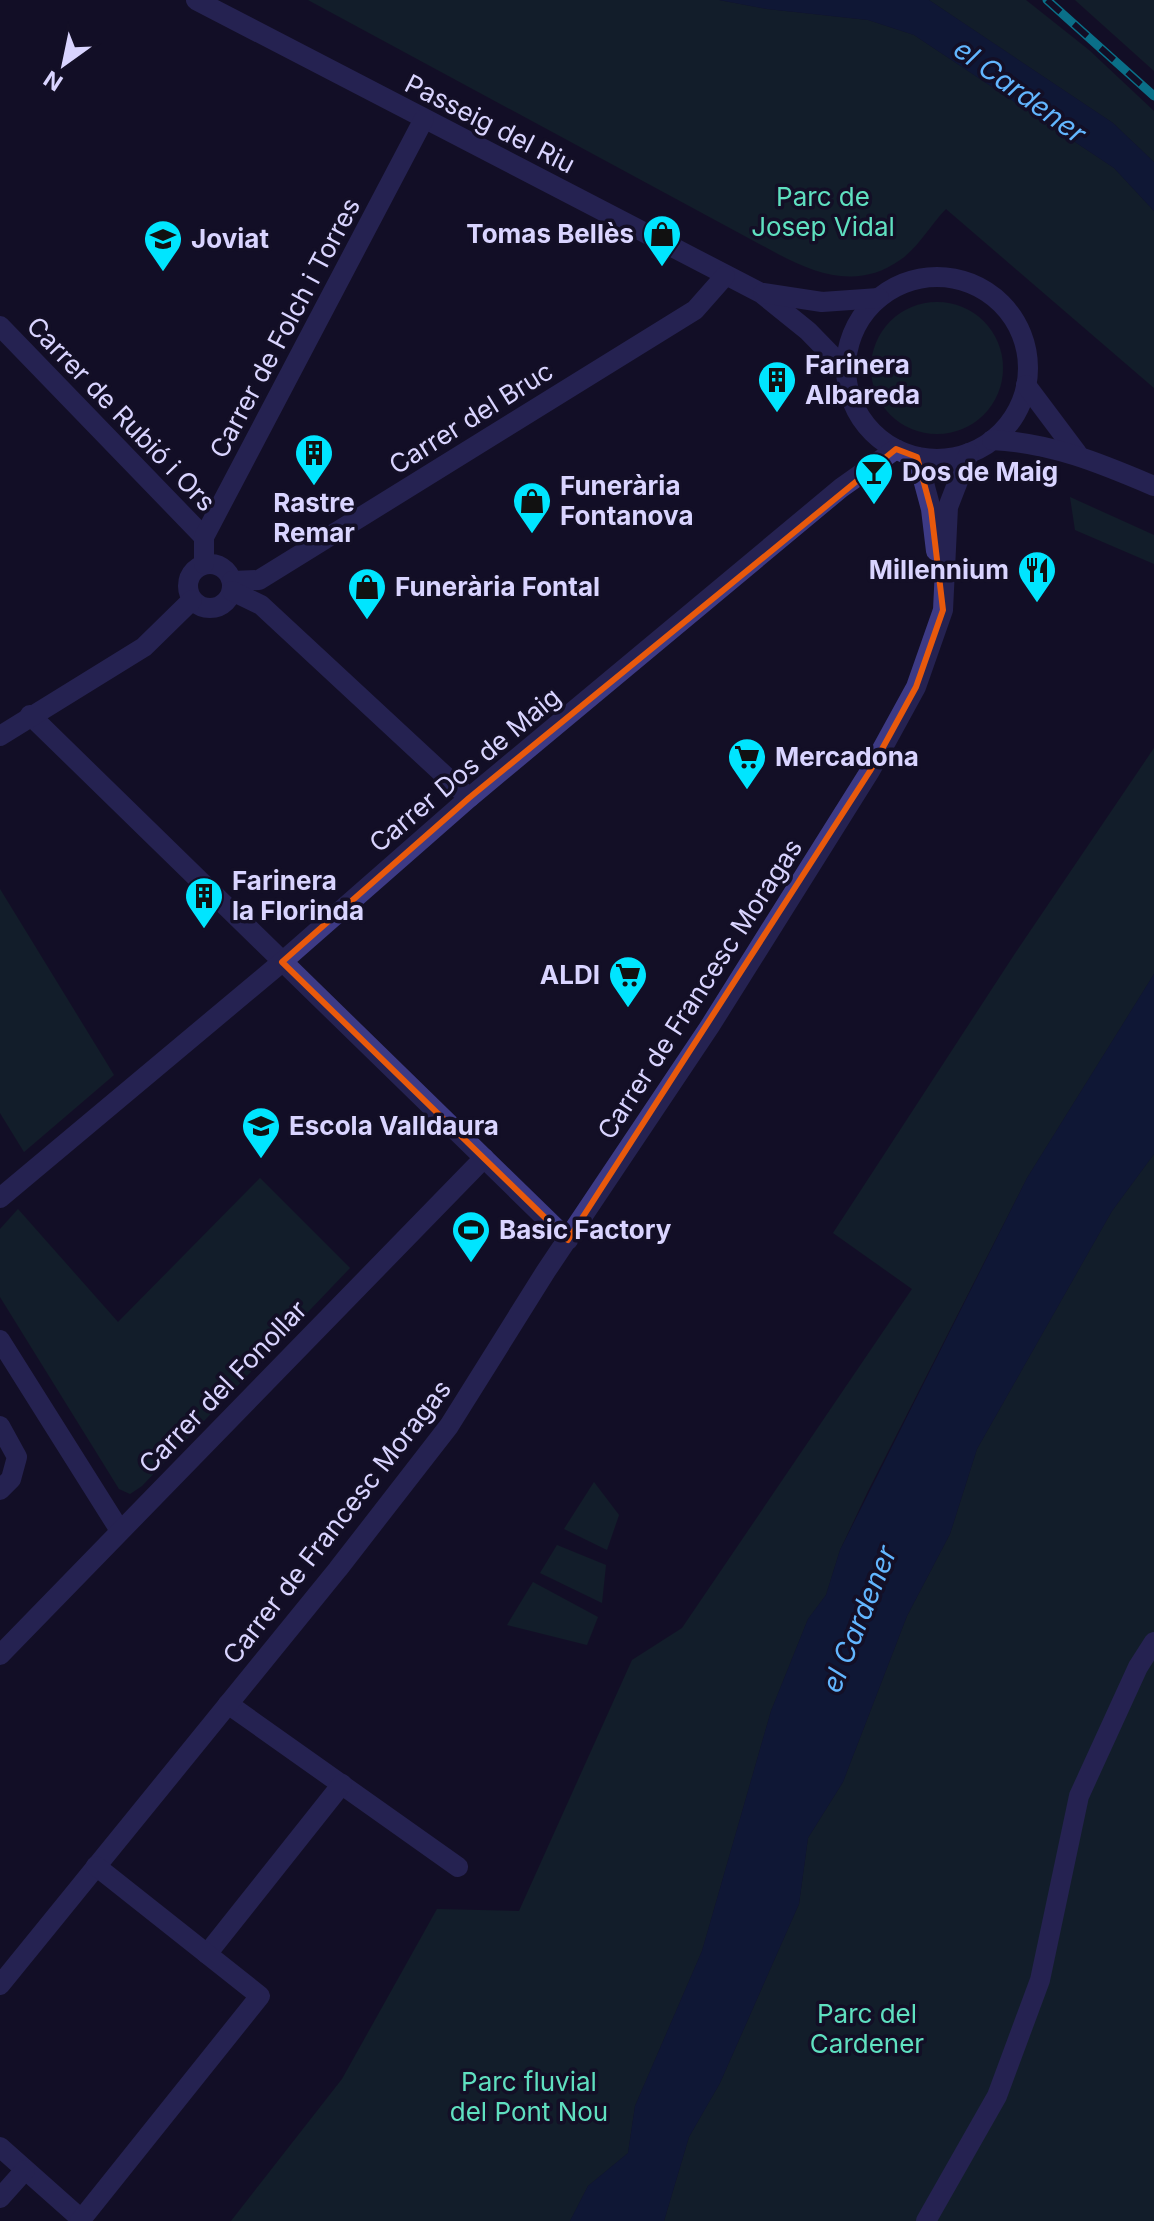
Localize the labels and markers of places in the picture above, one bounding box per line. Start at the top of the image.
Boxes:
shop icon: Tomas Bellès [641,213,683,268]
school or university icon: Joviat [142,218,184,273]
place label: Tomas Bellès [466,218,634,249]
place label: Joviat [191,223,269,254]
place label: Farinera Albareda [805,349,920,410]
building icon: Farinera Albareda [756,359,798,414]
building icon: Rastre Remar [293,432,335,487]
bar icon: Dos de Maig [853,451,895,506]
place label: Dos de Maig [902,456,1058,487]
place label: Funerària Fontanova [560,470,693,531]
shop icon: Funerària Fontanova [511,480,553,535]
place label: Rastre Remar [273,487,355,548]
restaurant icon: Millennium [1016,549,1058,604]
place label: Millennium [869,554,1009,585]
shop icon: Funerària Fontal [346,566,388,621]
place label: Funerària Fontal [395,571,600,602]
supermarket icon: Mercadona [726,736,768,791]
place label: Mercadona [775,741,919,772]
place label: Farinera la Florinda [232,865,364,926]
building icon: Farinera la Florinda [183,875,225,930]
supermarket icon: ALDI [607,954,649,1009]
place label: ALDI [540,959,600,990]
school or university icon: Escola Valldaura [240,1105,282,1160]
place label: Escola Valldaura [289,1110,499,1141]
sports icon: Basic Factory [450,1209,492,1264]
place label: Basic Factory [499,1214,672,1245]

